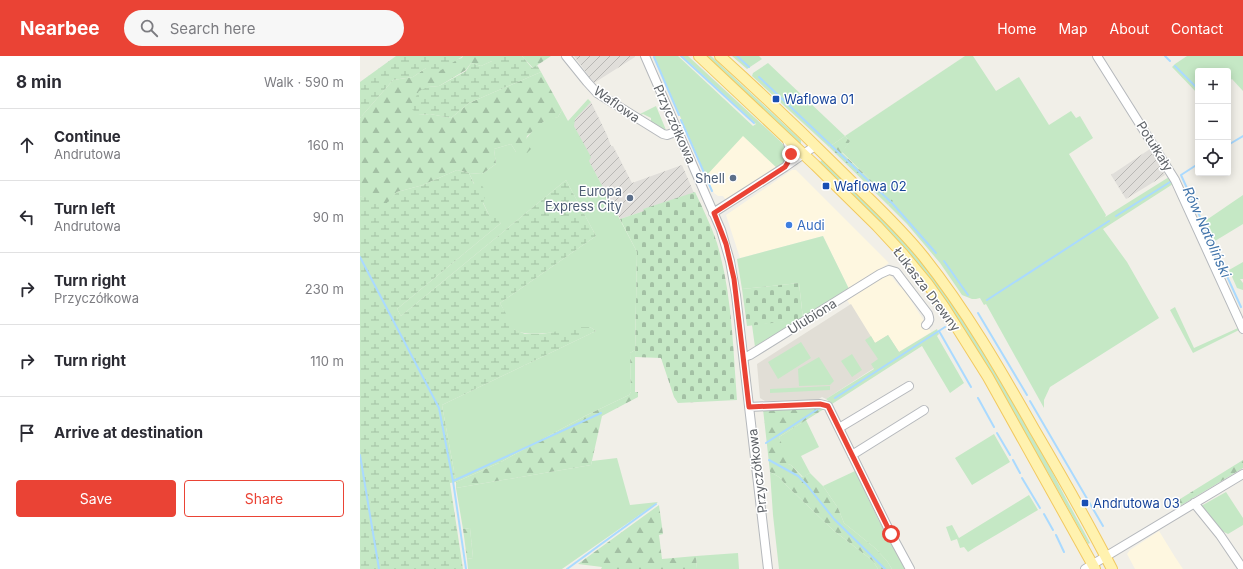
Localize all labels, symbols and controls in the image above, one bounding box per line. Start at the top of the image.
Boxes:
search box [124,10,404,46]
text: Nearbee [20,17,100,40]
icon: search [138,17,160,39]
text: Search here [170,19,255,38]
text: Home [997,20,1036,37]
text: Map [1058,20,1088,37]
text: About [1110,20,1149,37]
text: Contact [1171,20,1223,37]
map controls [1195,68,1231,176]
button: + [1195,68,1231,104]
text: 8 min [16,72,62,92]
text: Walk · 590 m [264,74,344,90]
street label: Waflowa [591,82,643,126]
street label: Przyczółkowa [650,82,700,166]
place label: Waflowa 01 [784,91,854,107]
marker: Waflowa 01 [771,94,781,104]
button: − [1195,104,1231,140]
street label: Potułkały [1133,118,1177,174]
text: Continue [54,127,121,146]
icon: ahead [16,134,38,156]
text: 160 m [307,137,344,153]
button: locate [1195,140,1231,176]
route end [782,145,800,163]
text: Andrutowa [54,146,121,162]
place label: Shell [695,170,725,186]
marker: Shell [728,173,738,183]
place label: Waflowa 02 [834,178,907,194]
marker: Waflowa 02 [821,181,831,191]
place label: Europa Express City [545,183,622,214]
water label: Rów Natoliński [1180,184,1235,281]
marker: Europa Express City [625,193,635,203]
text: Turn left [54,199,115,218]
icon: left [16,206,38,228]
text: 90 m [313,209,344,225]
place label: Audi [797,217,825,233]
text: Andrutowa [54,218,121,234]
marker: Audi [784,220,794,230]
street label: Łukasza Drewny [890,244,964,334]
text: Turn right [54,271,126,290]
icon: right [16,278,38,300]
text: 230 m [305,281,344,297]
text: Przyczółkowa [54,290,139,306]
street label: Ulubiona [785,295,839,337]
icon: right [16,350,38,372]
text: Turn right [54,351,126,370]
text: 110 m [310,353,344,369]
icon: arrive [16,422,38,444]
text: Arrive at destination [54,423,203,442]
street label: Przyczółkowa [744,428,770,514]
button: Save [16,480,176,517]
button: Share [184,480,344,517]
place label: Andrutowa 03 [1093,495,1180,511]
marker: Andrutowa 03 [1080,498,1090,508]
route start [882,525,900,543]

